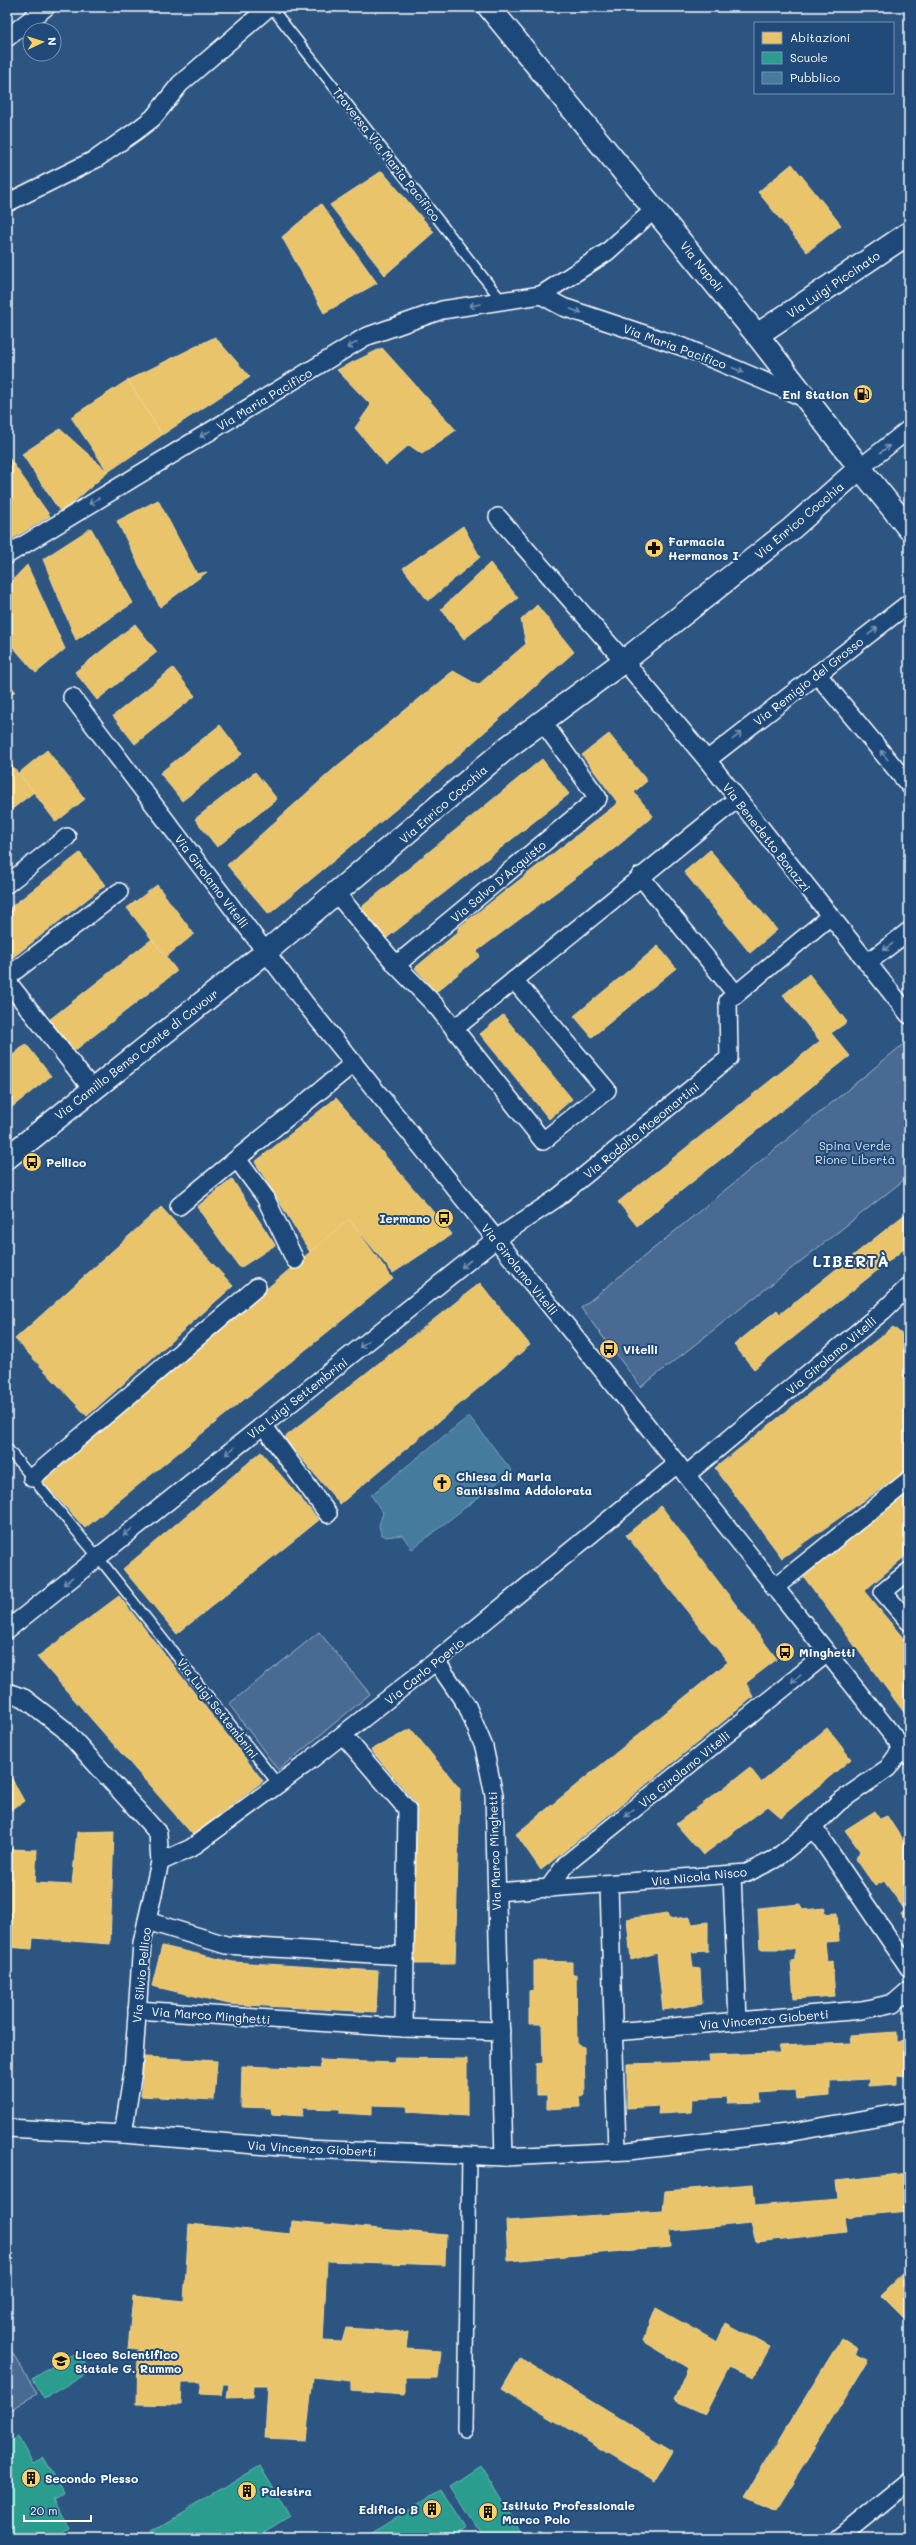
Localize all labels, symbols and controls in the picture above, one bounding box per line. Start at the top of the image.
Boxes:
north arrow [22,22,62,62]
legend [754,22,894,94]
text: Abitazioni [790,29,850,45]
text: N [45,37,60,46]
text: Scuole [790,49,828,65]
text: Pubblico [790,69,840,85]
street label: Traversa Via Maria Pacifico [330,84,444,224]
street label: Via Napoli [677,238,727,294]
street label: Via Luigi Piccinato [783,247,883,321]
one-way arrow [469,301,482,309]
one-way arrow [570,308,582,316]
street label: Via Maria Pacifico [621,320,729,372]
one-way arrow [347,341,358,349]
street label: Via Maria Pacifico [213,364,315,434]
one-way arrow [731,367,743,375]
fuel station icon: Eni Station [852,383,874,405]
place label: Eni Station [782,386,849,402]
one-way arrow [199,430,211,438]
one-way arrow [879,444,890,453]
street label: Via Enrico Cocchia [751,478,847,562]
one-way arrow [89,497,100,505]
place label: Farmacia Hermanos I [668,533,739,563]
pharmacy icon: Farmacia Hermanos I [643,537,665,559]
one-way arrow [867,626,878,635]
street label: Via Remigio del Grosso [750,633,866,729]
one-way arrow [732,732,743,741]
one-way arrow [880,749,889,760]
street label: Via Enrico Cocchia [396,761,490,847]
street label: Via Benedetto Bonazzi [719,779,815,895]
street label: Via Girolamo Vitelli [172,831,252,931]
street label: Via Salvo D'Acquisto [447,836,549,926]
one-way arrow [882,943,893,951]
street label: Via Camillo Benso Conte di Cavour [51,985,221,1123]
street label: Via Rodolfo Moeomartini [580,1078,702,1182]
park label: Spina Verde Rione Libertà [815,1137,895,1167]
bus stop icon: Pellico [21,1151,43,1173]
place label: Pellico [46,1154,86,1170]
bus stop icon: Iermano [433,1207,455,1229]
place label: Iermano [379,1210,430,1226]
street label: Via Girolamo Vitelli [478,1220,562,1318]
district label: LIBERTÀ [812,1250,890,1271]
one-way arrow [461,1259,472,1268]
street label: Via Girolamo Vitelli [782,1312,880,1398]
bus stop icon: Vitelli [598,1338,620,1360]
one-way arrow [359,1340,370,1349]
place label: Vitelli [623,1341,658,1357]
street label: Via Luigi Settembrini [244,1354,350,1442]
one-way arrow [224,1447,235,1456]
place label: Chiesa di Maria Santissima Addolorata [456,1468,592,1498]
church icon: Chiesa di Maria Santissima Addolorata [431,1472,453,1494]
one-way arrow [123,1528,133,1537]
one-way arrow [62,1577,73,1586]
street label: Via Carlo Poerio [381,1634,467,1708]
bus stop icon: Minghetti [774,1641,796,1663]
place label: Minghetti [799,1644,856,1660]
street label: Via Luigi Settembrini [174,1655,262,1761]
one-way arrow [790,1675,801,1683]
street label: Via Girolamo Vitelli [635,1727,733,1811]
street label: Via Marco Minghetti [484,1791,504,1911]
one-way arrow [624,1808,634,1817]
street label: Via Nicola Nisco [650,1863,748,1889]
street label: Via Silvio Pellico [128,1927,154,2023]
street label: Via Marco Minghetti [151,2003,271,2027]
street label: Via Vincenzo Gioberti [699,2005,829,2033]
street label: Via Vincenzo Gioberti [247,2137,377,2159]
place label: Liceo Scientifico Statale G. Rummo [75,2346,181,2376]
school or university icon: Liceo Scientifico Statale G. Rummo [50,2350,72,2372]
building icon: Secondo Plesso [20,2467,42,2489]
place label: Secondo Plesso [45,2470,138,2486]
building icon: Palestra [236,2480,258,2502]
place label: Palestra [261,2483,312,2499]
scale bar [24,2497,91,2523]
place label: Istituto Professionale Marco Polo [502,2497,635,2527]
building icon: Edificio B [421,2498,443,2520]
place label: Edificio B [359,2501,418,2517]
building icon: Istituto Professionale Marco Polo [477,2501,499,2523]
text: 20 m [30,2502,58,2518]

